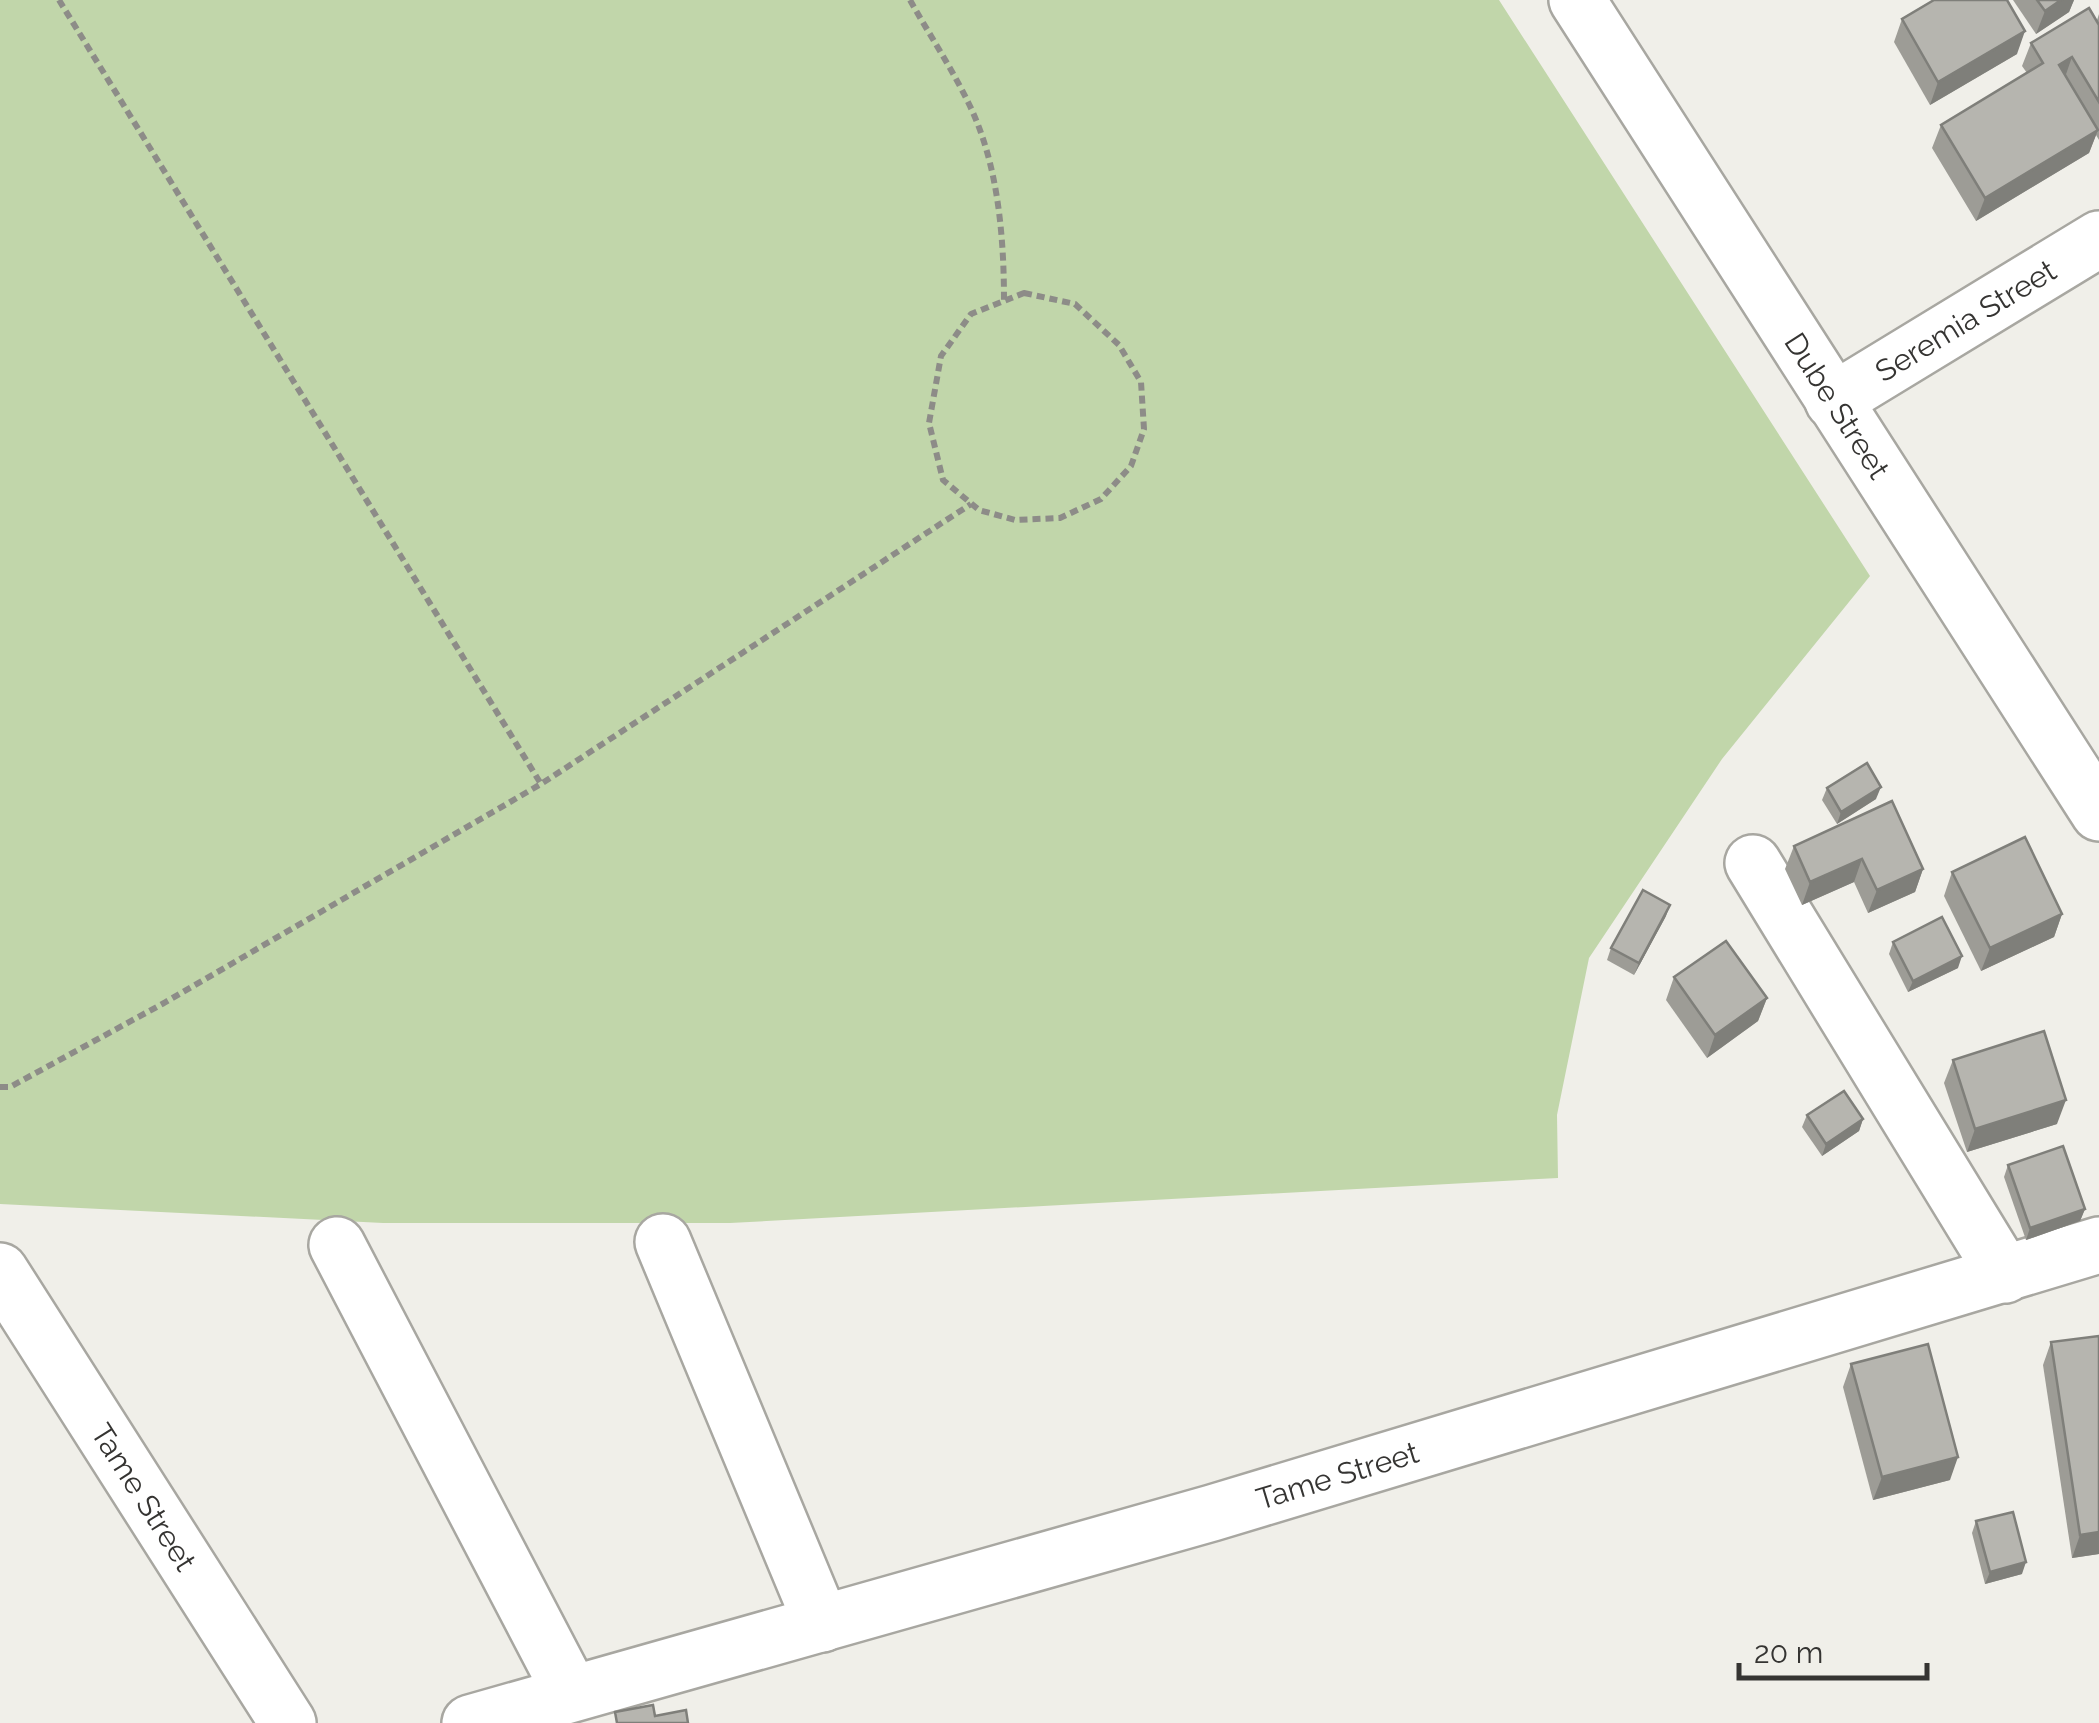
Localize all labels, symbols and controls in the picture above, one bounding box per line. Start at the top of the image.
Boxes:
street label: Seremia Street [1869,252,2062,389]
street label: Dube Street [1778,326,1897,485]
street label: Tame Street [84,1417,204,1577]
street label: Tame Street [1252,1434,1423,1516]
scale bar [1739,1618,1926,1680]
text: 20 m [1754,1635,1823,1670]

